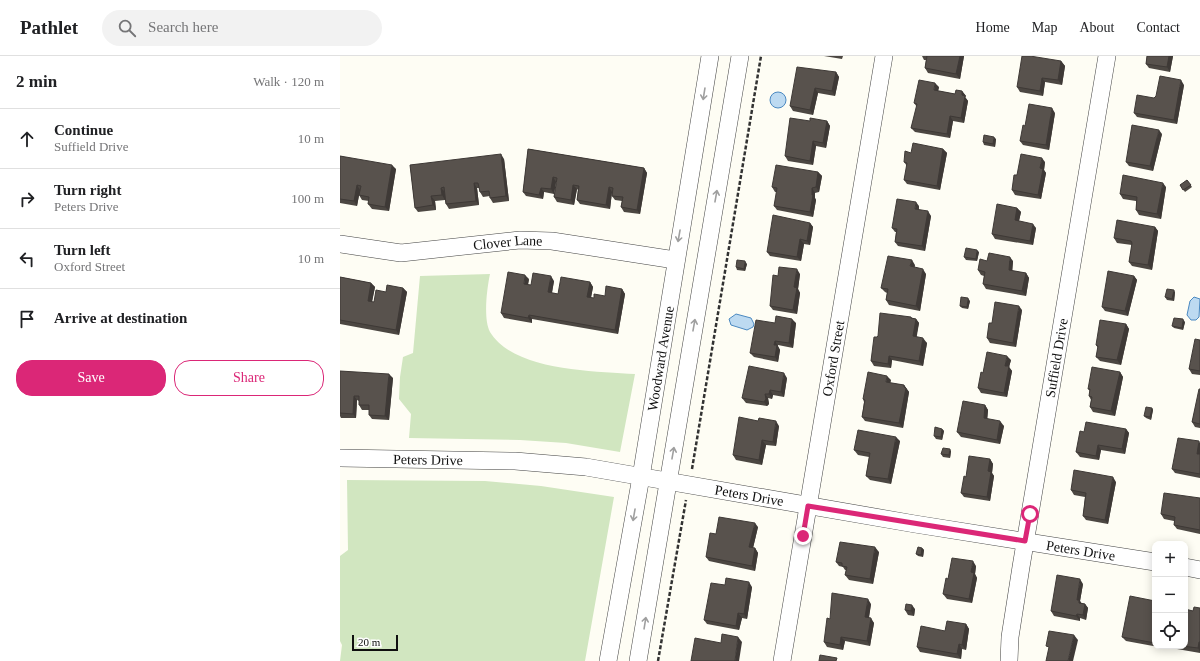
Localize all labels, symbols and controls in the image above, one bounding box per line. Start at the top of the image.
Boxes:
search box [102,10,382,46]
text: Pathlet [20,17,78,38]
icon: search [116,17,138,39]
text: Search here [148,19,218,35]
text: Home [976,20,1010,35]
text: Map [1032,20,1057,35]
text: About [1079,20,1114,35]
text: Contact [1136,20,1180,35]
text: 2 min [16,72,57,91]
text: Walk · 120 m [253,74,324,89]
one-way arrow [700,88,708,101]
text: Continue [54,122,113,138]
icon: ahead [16,128,38,150]
text: 10 m [298,131,324,146]
text: Suffield Drive [54,139,129,154]
text: Turn right [54,182,121,198]
icon: right [16,188,38,210]
one-way arrow [712,190,720,203]
text: 100 m [291,191,324,206]
text: Peters Drive [54,199,119,214]
one-way arrow [675,230,683,243]
street label: Clover Lane [472,233,543,253]
text: Turn left [54,242,111,258]
icon: left [16,248,38,270]
text: 10 m [298,251,324,266]
text: Oxford Street [54,259,125,274]
street label: Woodward Avenue [645,305,677,412]
icon: arrive [16,308,38,330]
text: Arrive at destination [54,310,187,326]
street label: Suffield Drive [1043,317,1071,399]
one-way arrow [691,319,699,332]
street label: Oxford Street [820,319,847,397]
button: Save [16,360,166,396]
button: Share [174,360,324,396]
one-way arrow [669,447,677,460]
street label: Peters Drive [393,452,463,468]
street label: Peters Drive [714,482,785,509]
route start [1021,505,1039,523]
one-way arrow [630,508,638,521]
route end [794,527,812,545]
street label: Peters Drive [1045,538,1116,564]
map controls [1152,541,1188,649]
button: + [1152,541,1188,577]
button: − [1152,577,1188,613]
button: locate [1152,613,1188,649]
one-way arrow [641,616,649,629]
scale bar [352,633,398,652]
text: 20 m [358,636,380,648]

